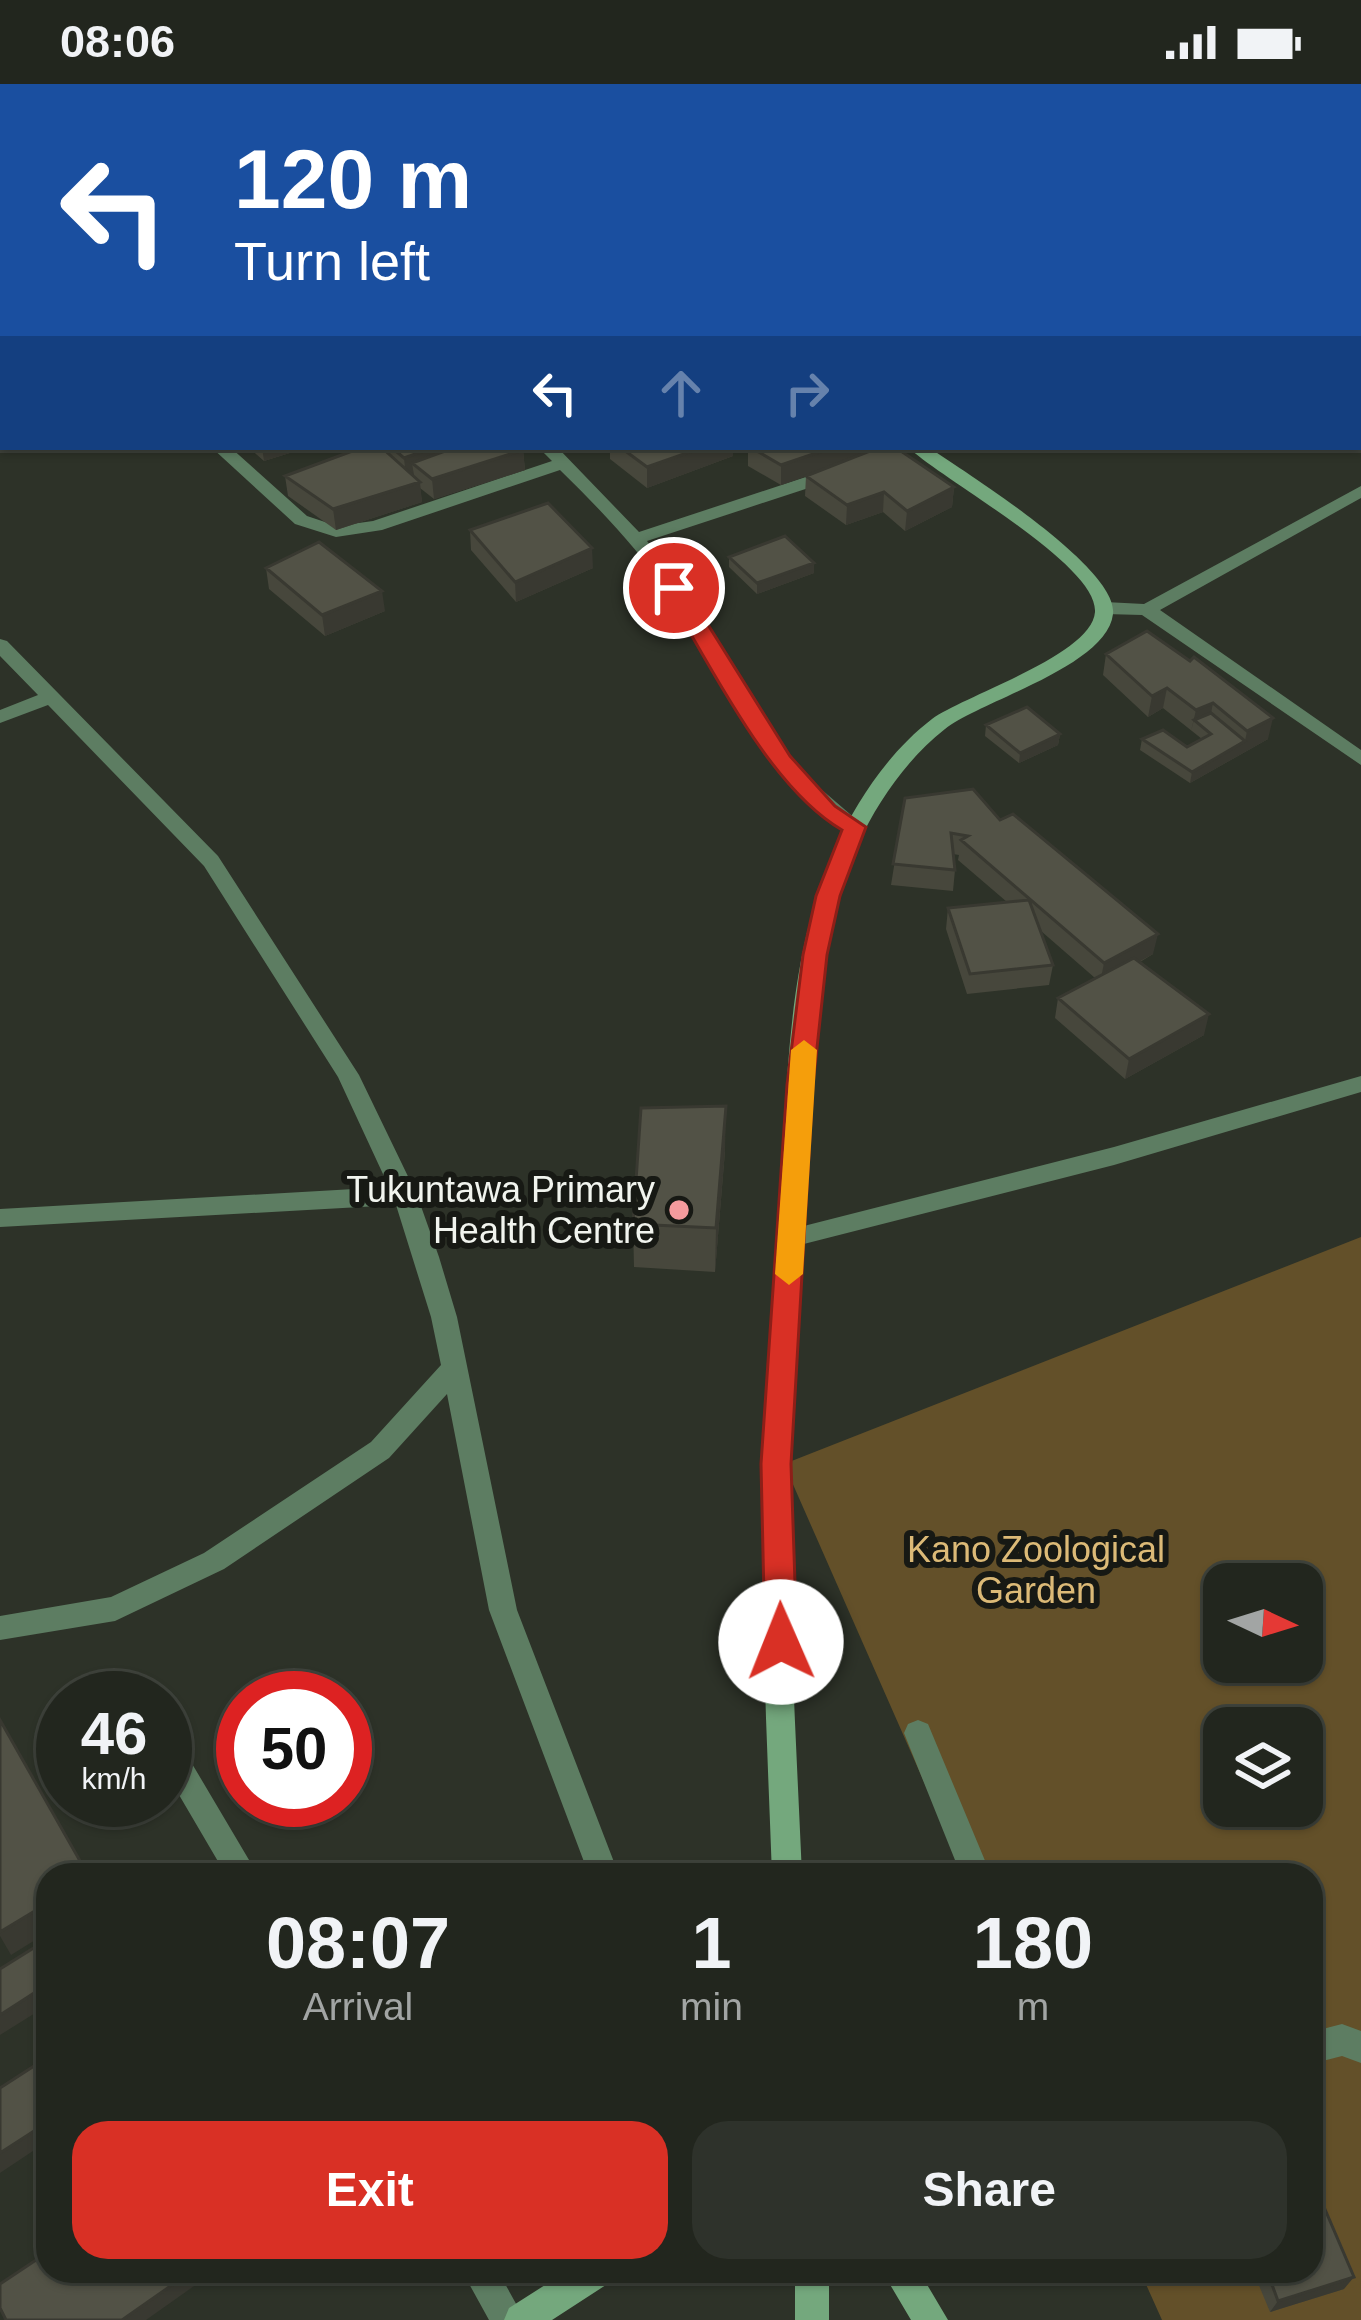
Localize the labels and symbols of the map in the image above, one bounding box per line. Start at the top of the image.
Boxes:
pin [623,537,725,639]
place label: Tukuntawa Primary Health Centre [346,1169,655,1251]
marker: Tukuntawa Primary Health Centre [666,1197,692,1223]
park label: Kano Zoological Garden [907,1529,1165,1611]
north arrow [1203,1563,1323,1683]
position arrow [718,1579,844,1705]
speed limit sign: 50 [216,1671,372,1827]

